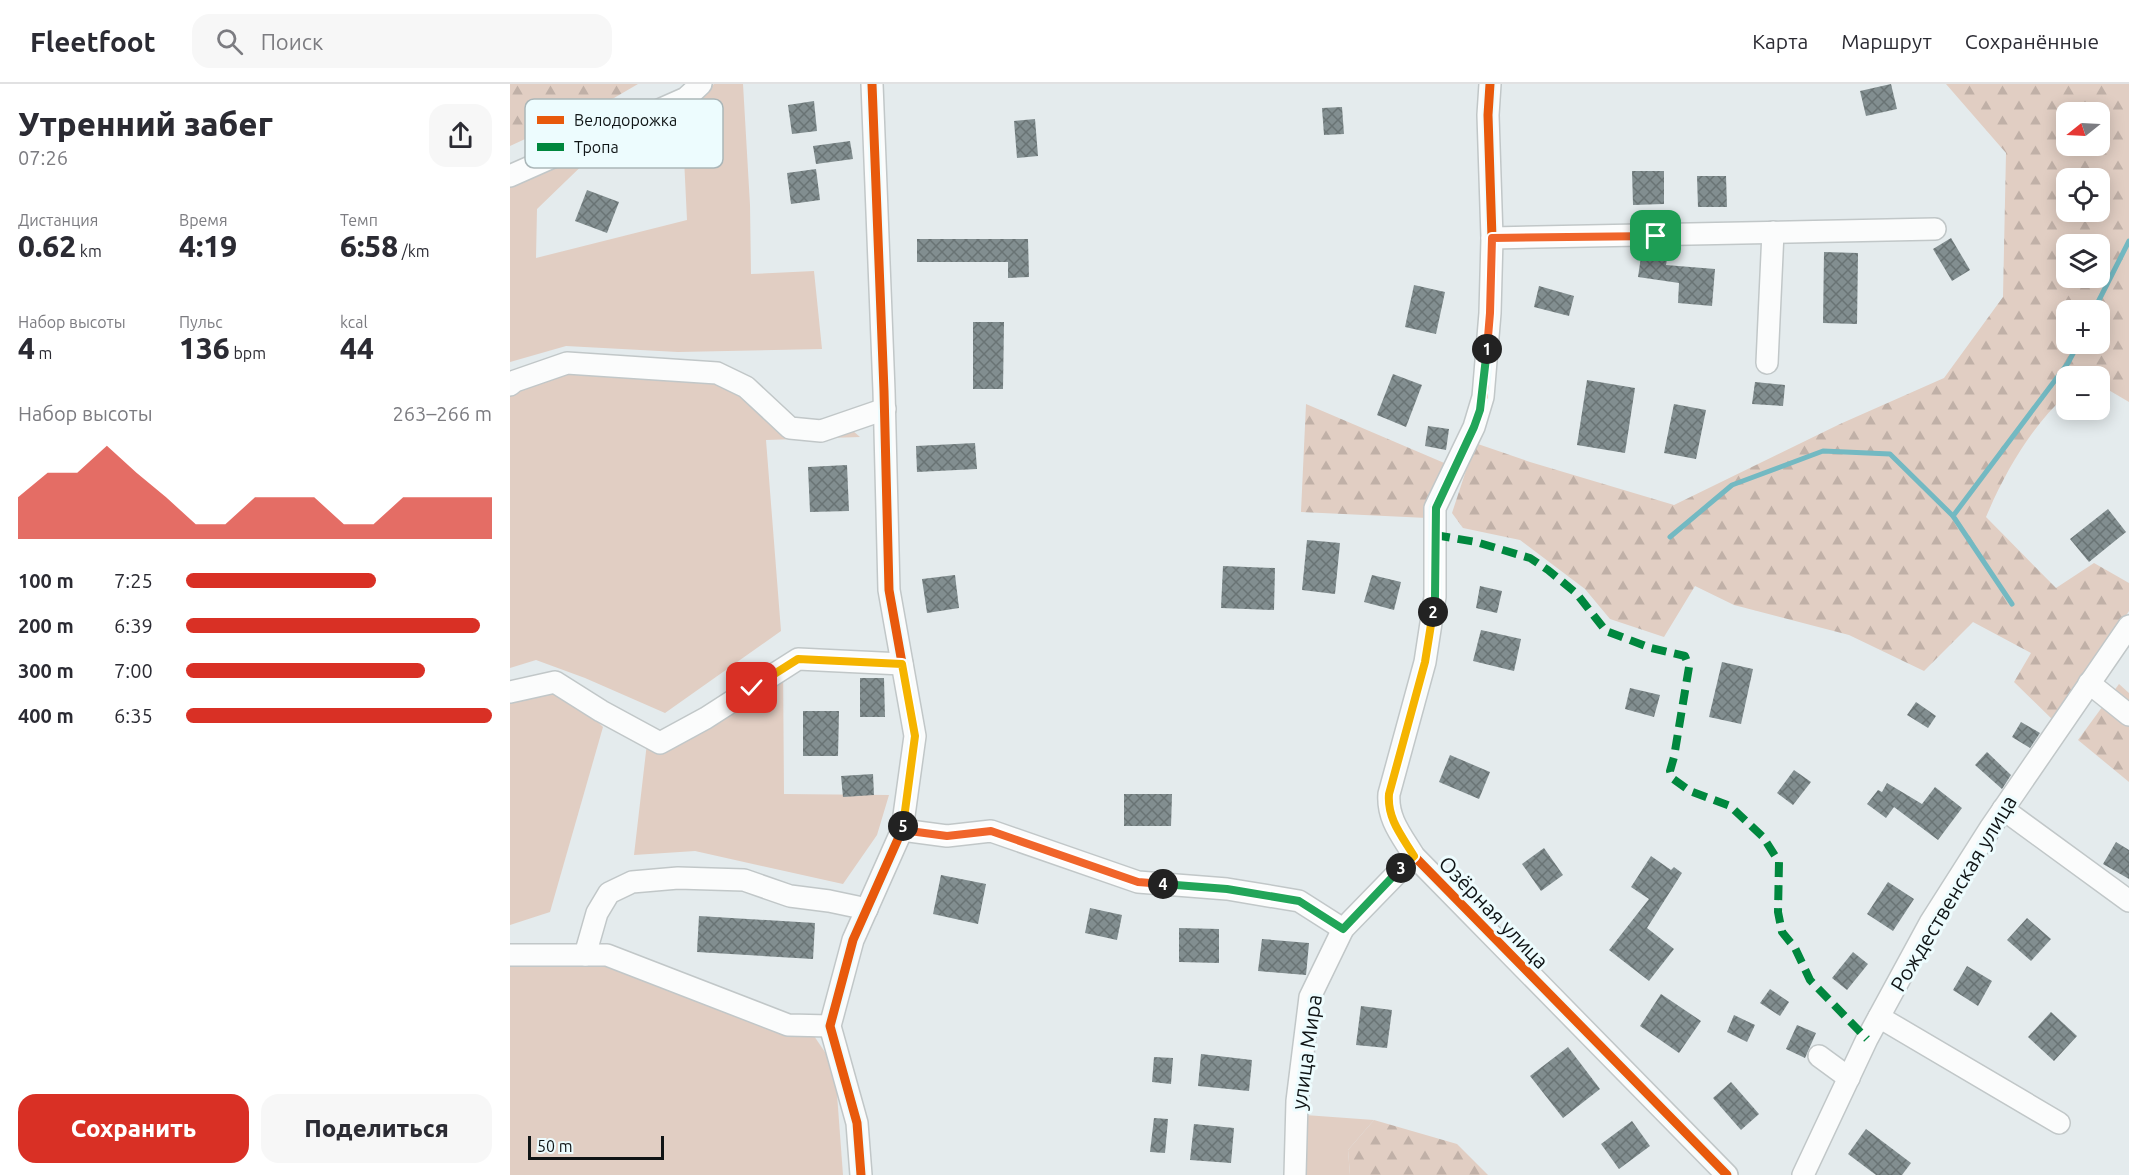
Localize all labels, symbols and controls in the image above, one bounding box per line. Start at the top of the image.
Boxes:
search box [192,14,612,68]
icon: search [213,25,246,58]
text: Fleetfoot [30,26,156,57]
text: Поиск [261,29,323,54]
text: Карта [1752,29,1808,53]
text: Маршрут [1841,29,1932,53]
text: Сохранённые [1965,29,2099,53]
legend [525,99,723,168]
north arrow [2056,102,2110,156]
map controls [2056,102,2110,420]
button: share [429,104,492,167]
text: Утренний забег [18,105,273,142]
text: Велодорожка [574,111,677,129]
text: Тропа [574,138,619,156]
text: 07:26 [18,146,68,169]
button: locate [2056,168,2110,222]
pin [1630,210,1681,261]
text: Дистанция [18,211,98,229]
text: Время [179,211,228,229]
text: Темп [340,211,378,229]
icon: arrive [1639,219,1672,252]
text: 0.62 [18,229,76,263]
text: 4:19 [179,229,237,263]
text: 6:58 [340,229,398,263]
button: layers [2056,234,2110,288]
text: km [76,242,102,260]
text: /km [398,242,430,260]
button: + [2056,300,2110,354]
text: Набор высоты [18,313,126,331]
text: Пульс [179,313,223,331]
text: kcal [340,313,368,331]
text: 4 [18,331,35,365]
text: 136 [179,331,230,365]
text: 44 [340,331,374,365]
pin: 1 [1472,334,1502,364]
text: 1 [1482,340,1492,358]
text: m [35,344,52,362]
text: bpm [230,344,266,362]
button: − [2056,366,2110,420]
text: Набор высоты [18,402,153,425]
text: 263–266 m [393,402,492,425]
text: 100 m [18,569,74,592]
text: 7:25 [114,569,153,592]
pin: 2 [1418,597,1448,627]
text: 2 [1428,603,1438,621]
text: 200 m [18,614,74,637]
text: 6:39 [114,614,153,637]
text: 300 m [18,659,74,682]
text: 7:00 [114,659,153,682]
pin [726,662,777,713]
icon: check [735,671,768,704]
text: 400 m [18,704,74,727]
text: 6:35 [114,704,153,727]
street label: Рождественская улица [1885,791,2021,995]
pin: 5 [888,811,918,841]
text: 5 [898,817,908,835]
street label: Озёрная улица [1434,851,1554,973]
pin: 3 [1386,853,1416,883]
text: 3 [1396,859,1406,877]
pin: 4 [1148,869,1178,899]
text: 4 [1158,875,1168,893]
street label: улица Мира [1286,993,1326,1111]
button: Сохранить [18,1094,249,1163]
button: Поделиться [261,1094,492,1163]
scale bar [528,1133,664,1160]
text: 50 m [537,1137,573,1155]

